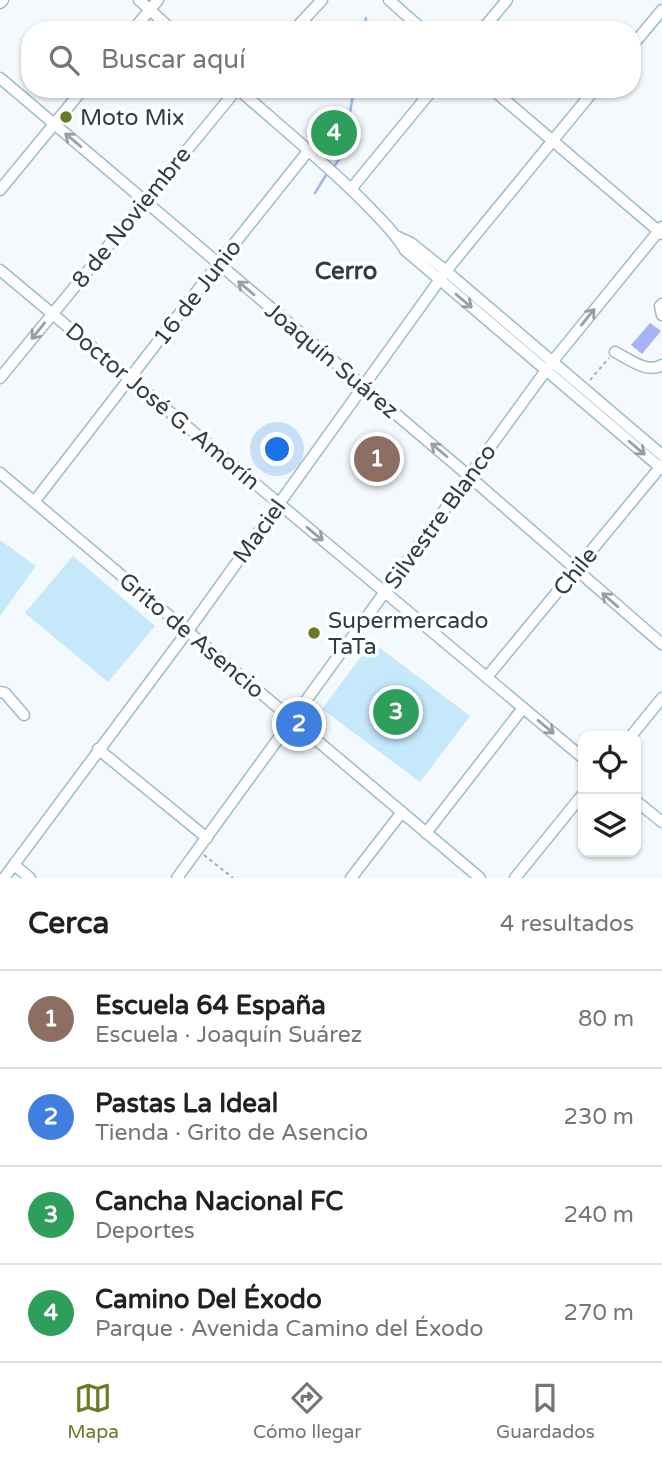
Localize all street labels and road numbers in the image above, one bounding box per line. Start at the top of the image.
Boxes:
street label: 8 de Noviembre [66,141,197,294]
street label: 16 de Junio [148,234,248,351]
street label: Joaquín Suárez [259,297,404,425]
street label: Doctor José G. Amorín [59,317,265,496]
street label: Silvestre Blanco [379,439,503,594]
street label: Maciel [227,494,292,569]
street label: Chile [548,542,604,602]
street label: Grito de Asencio [113,567,270,705]

